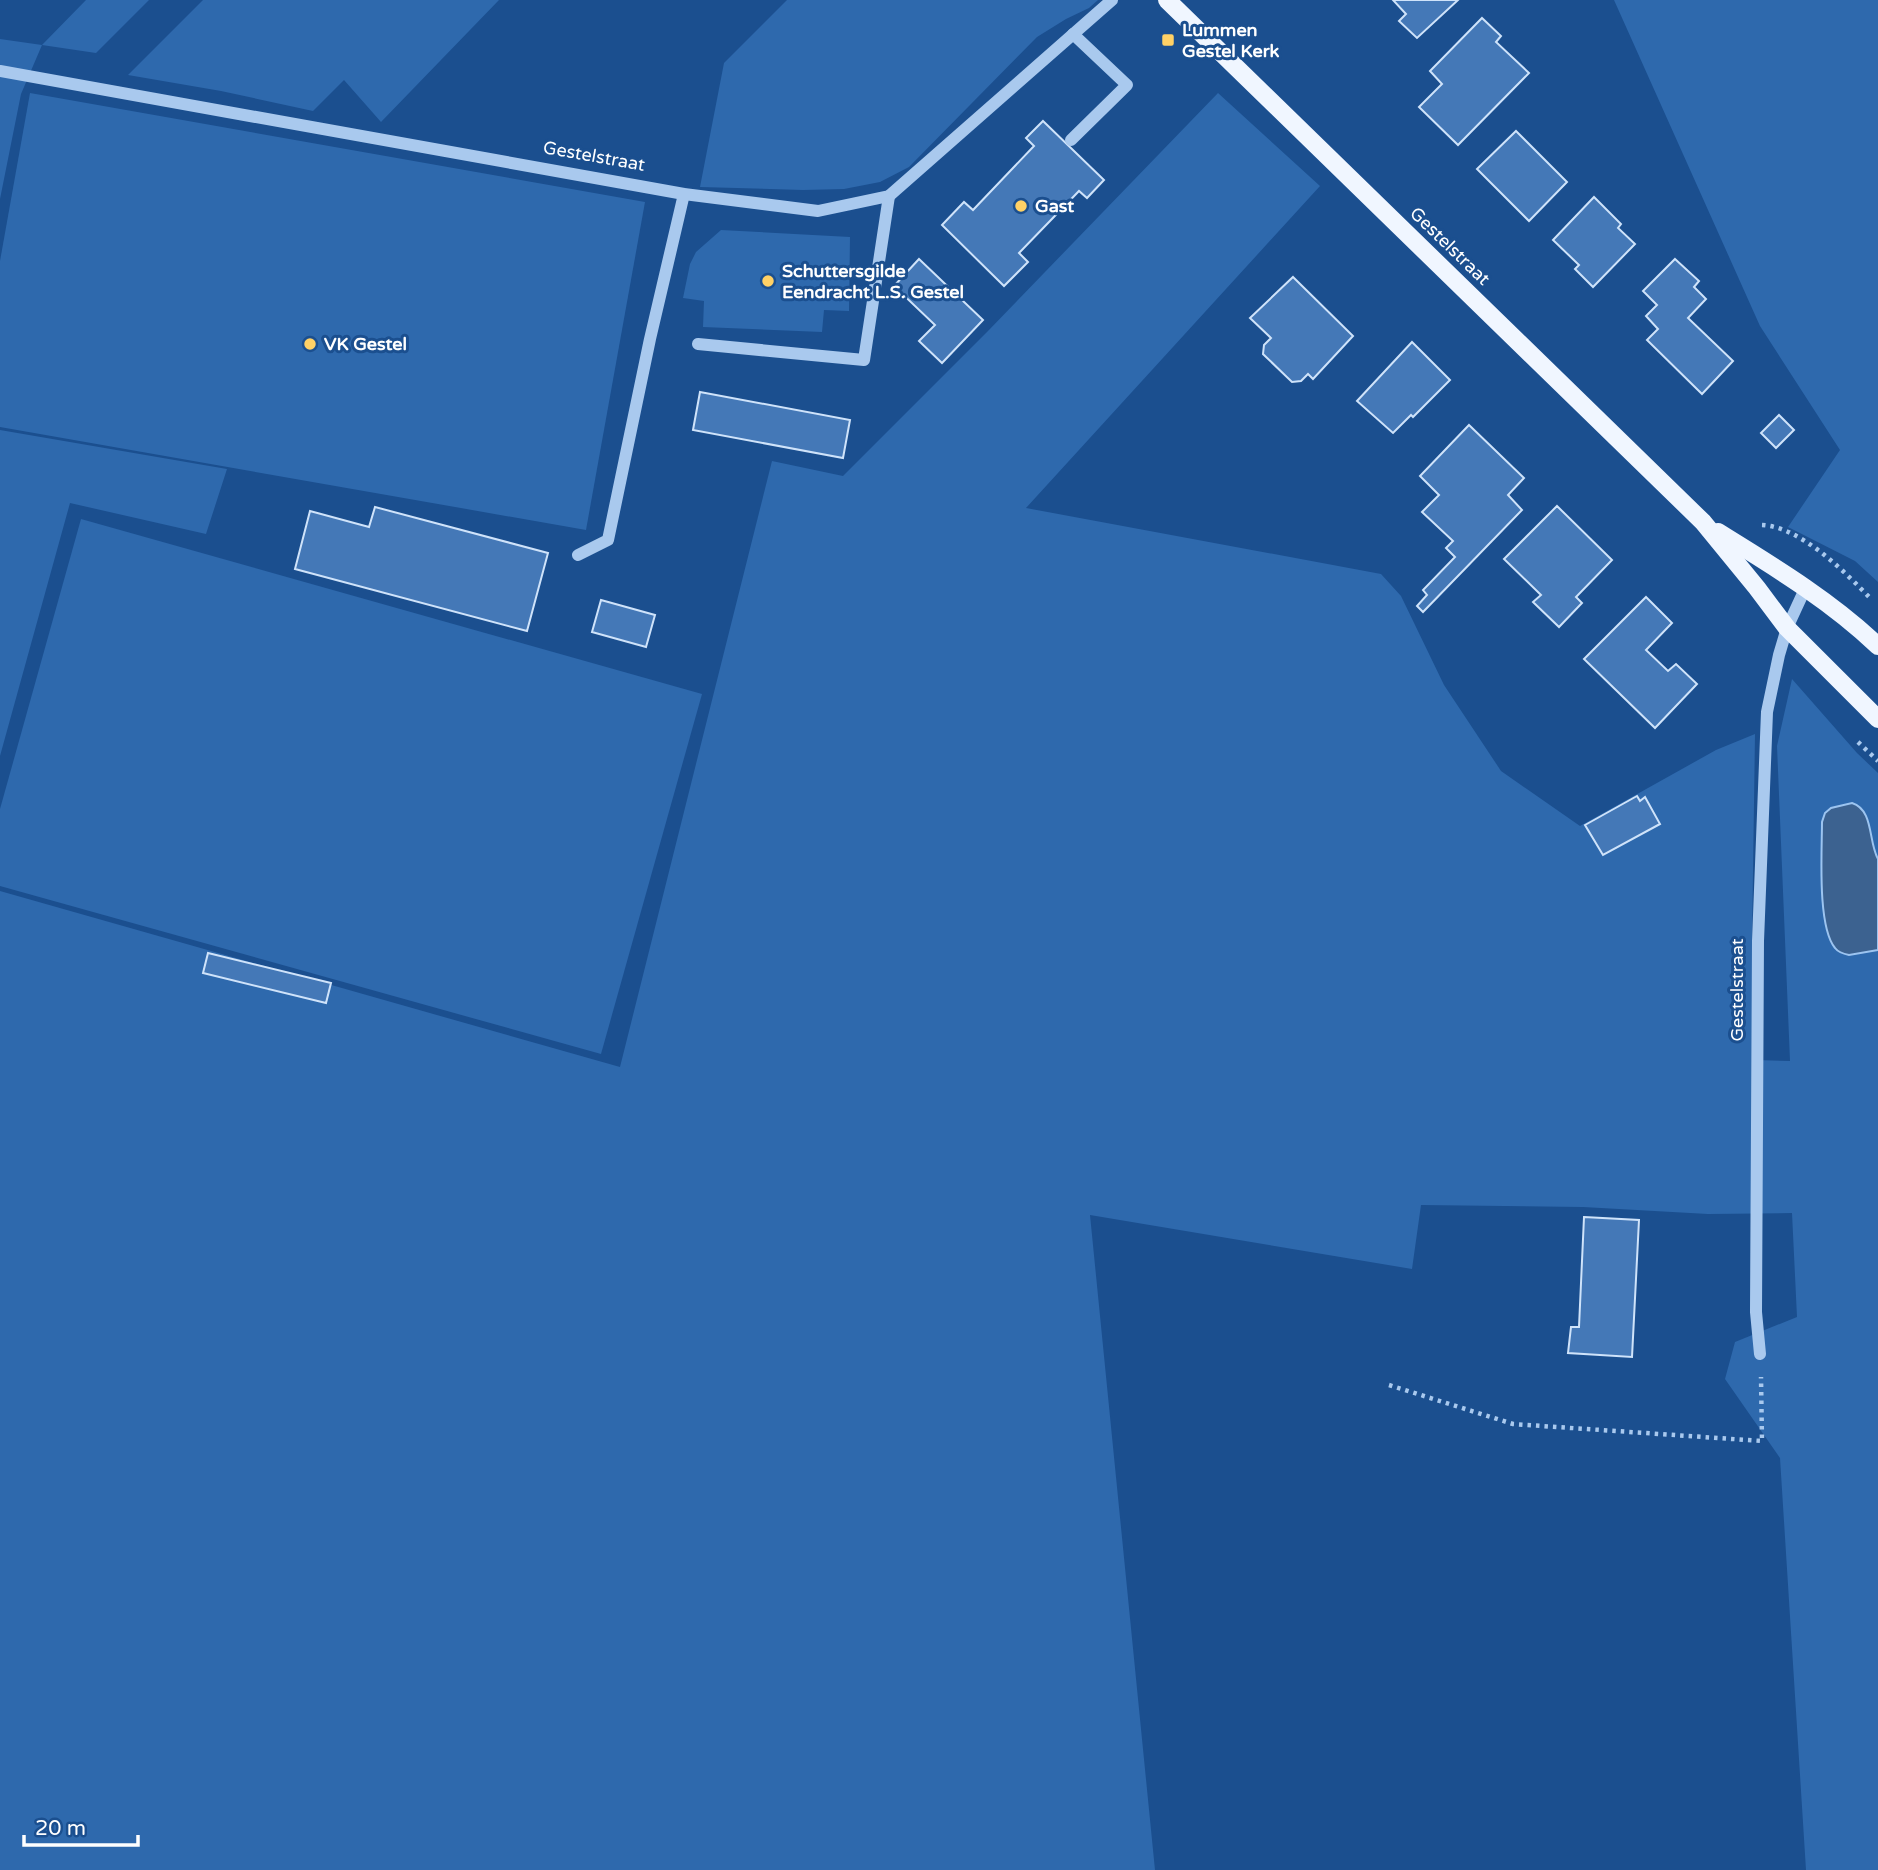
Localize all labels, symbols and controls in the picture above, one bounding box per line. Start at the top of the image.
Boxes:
place label: Lummen Gestel Kerk [1182,19,1280,62]
marker: Lummen Gestel Kerk [1160,32,1176,48]
street label: Gestelstraat [541,136,647,176]
place label: Gast [1035,195,1074,217]
marker: Gast [1013,198,1029,214]
street label: Gestelstraat [1405,202,1495,290]
place label: Schuttersgilde Eendracht L.S. Gestel [782,260,964,303]
marker: Schuttersgilde Eendracht L.S. Gestel [760,273,776,289]
place label: VK Gestel [324,333,407,355]
marker: VK Gestel [302,336,318,352]
street label: Gestelstraat [1726,938,1748,1042]
scale bar [24,1804,138,1848]
text: 20 m [35,1816,86,1841]

